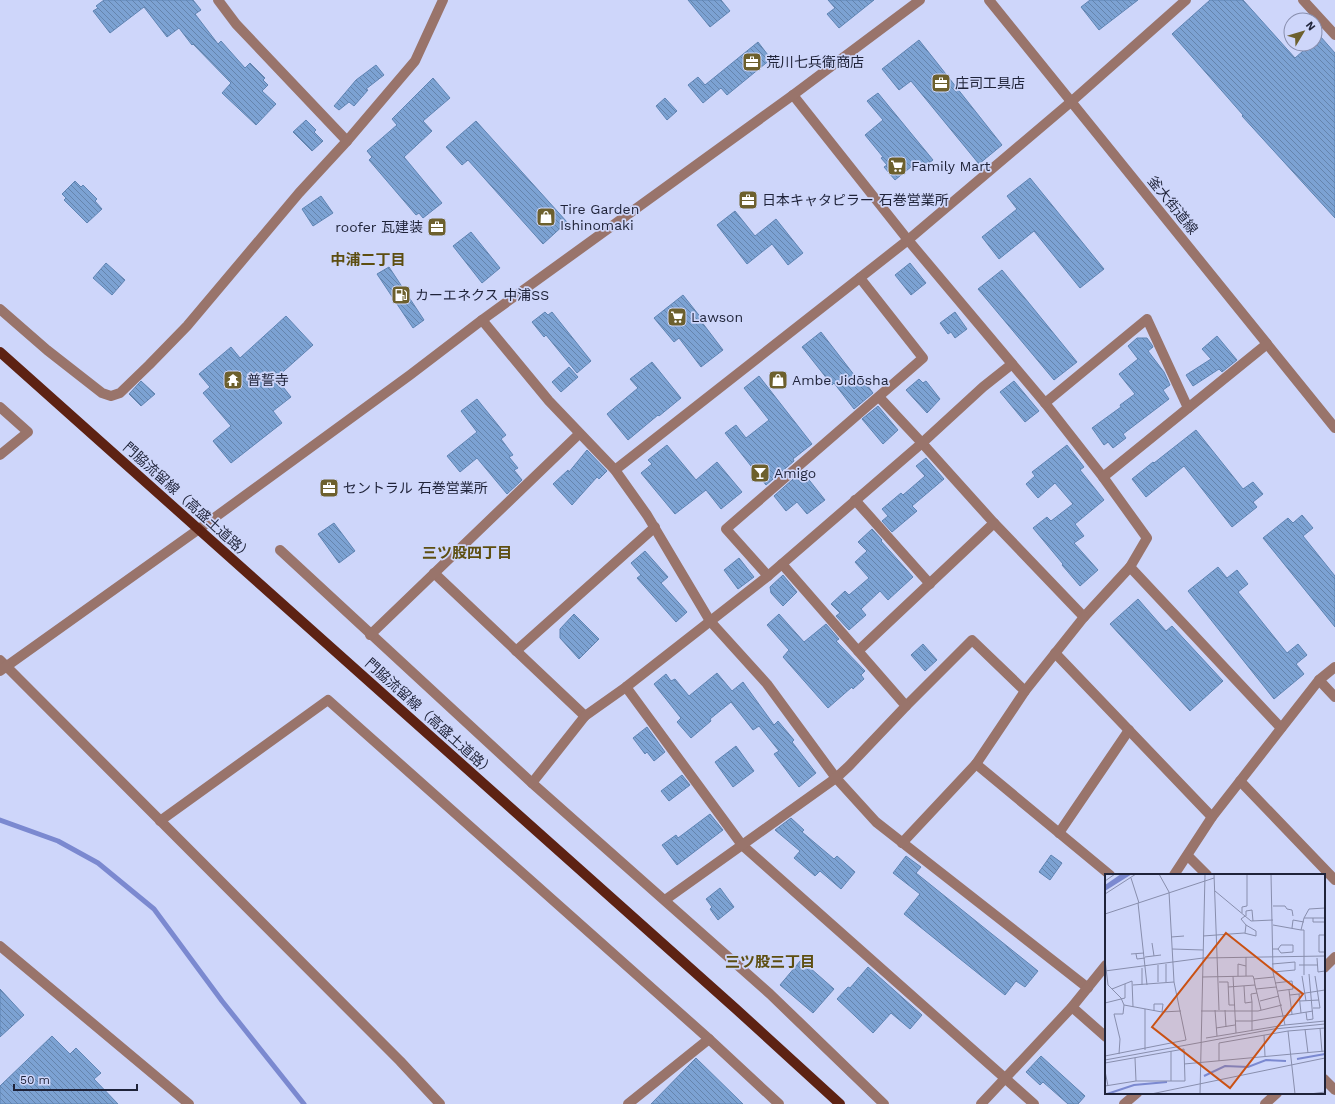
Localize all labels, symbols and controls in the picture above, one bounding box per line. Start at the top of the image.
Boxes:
north arrow [1283,12,1323,52]
text: N [1303,19,1318,33]
office icon: 荒川七兵衛商店 [741,51,763,73]
place label: 荒川七兵衛商店 [766,54,864,70]
office icon: 庄司工具店 [930,72,952,94]
place label: 庄司工具店 [955,75,1025,91]
supermarket icon: Family Mart [886,155,908,177]
place label: Family Mart [911,158,990,174]
street label: 釜大街道線 [1145,173,1201,237]
office icon: 日本キャタピラー 石巻営業所 [737,189,759,211]
place label: 日本キャタピラー 石巻営業所 [762,192,949,208]
place label: Tire Garden Ishinomaki [560,201,639,233]
shop icon: Tire Garden Ishinomaki [535,206,557,228]
office icon: roofer 瓦建装 [426,216,448,238]
place label: roofer 瓦建装 [335,219,423,235]
district label: 中浦二丁目 [330,251,406,269]
fuel station icon: カーエネクス 中浦SS [390,284,412,306]
place label: カーエネクス 中浦SS [415,287,549,303]
supermarket icon: Lawson [666,306,688,328]
place label: Lawson [691,309,743,325]
temple icon: 普誓寺 [222,369,244,391]
shop icon: Ambe Jidōsha [767,369,789,391]
place label: 普誓寺 [247,372,289,388]
place label: Ambe Jidōsha [792,372,889,388]
street label: 門脇流留線（高盛土道路） [120,439,256,563]
bar icon: Amigo [749,462,771,484]
place label: Amigo [774,465,816,481]
office icon: セントラル 石巻営業所 [318,477,340,499]
place label: セントラル 石巻営業所 [343,480,488,496]
district label: 三ツ股四丁目 [422,544,512,562]
street label: 門脇流留線（高盛土道路） [362,655,498,779]
inset map [1105,874,1325,1094]
district label: 三ツ股三丁目 [725,953,815,971]
scale bar [14,1066,137,1092]
text: 50 m [20,1073,50,1087]

